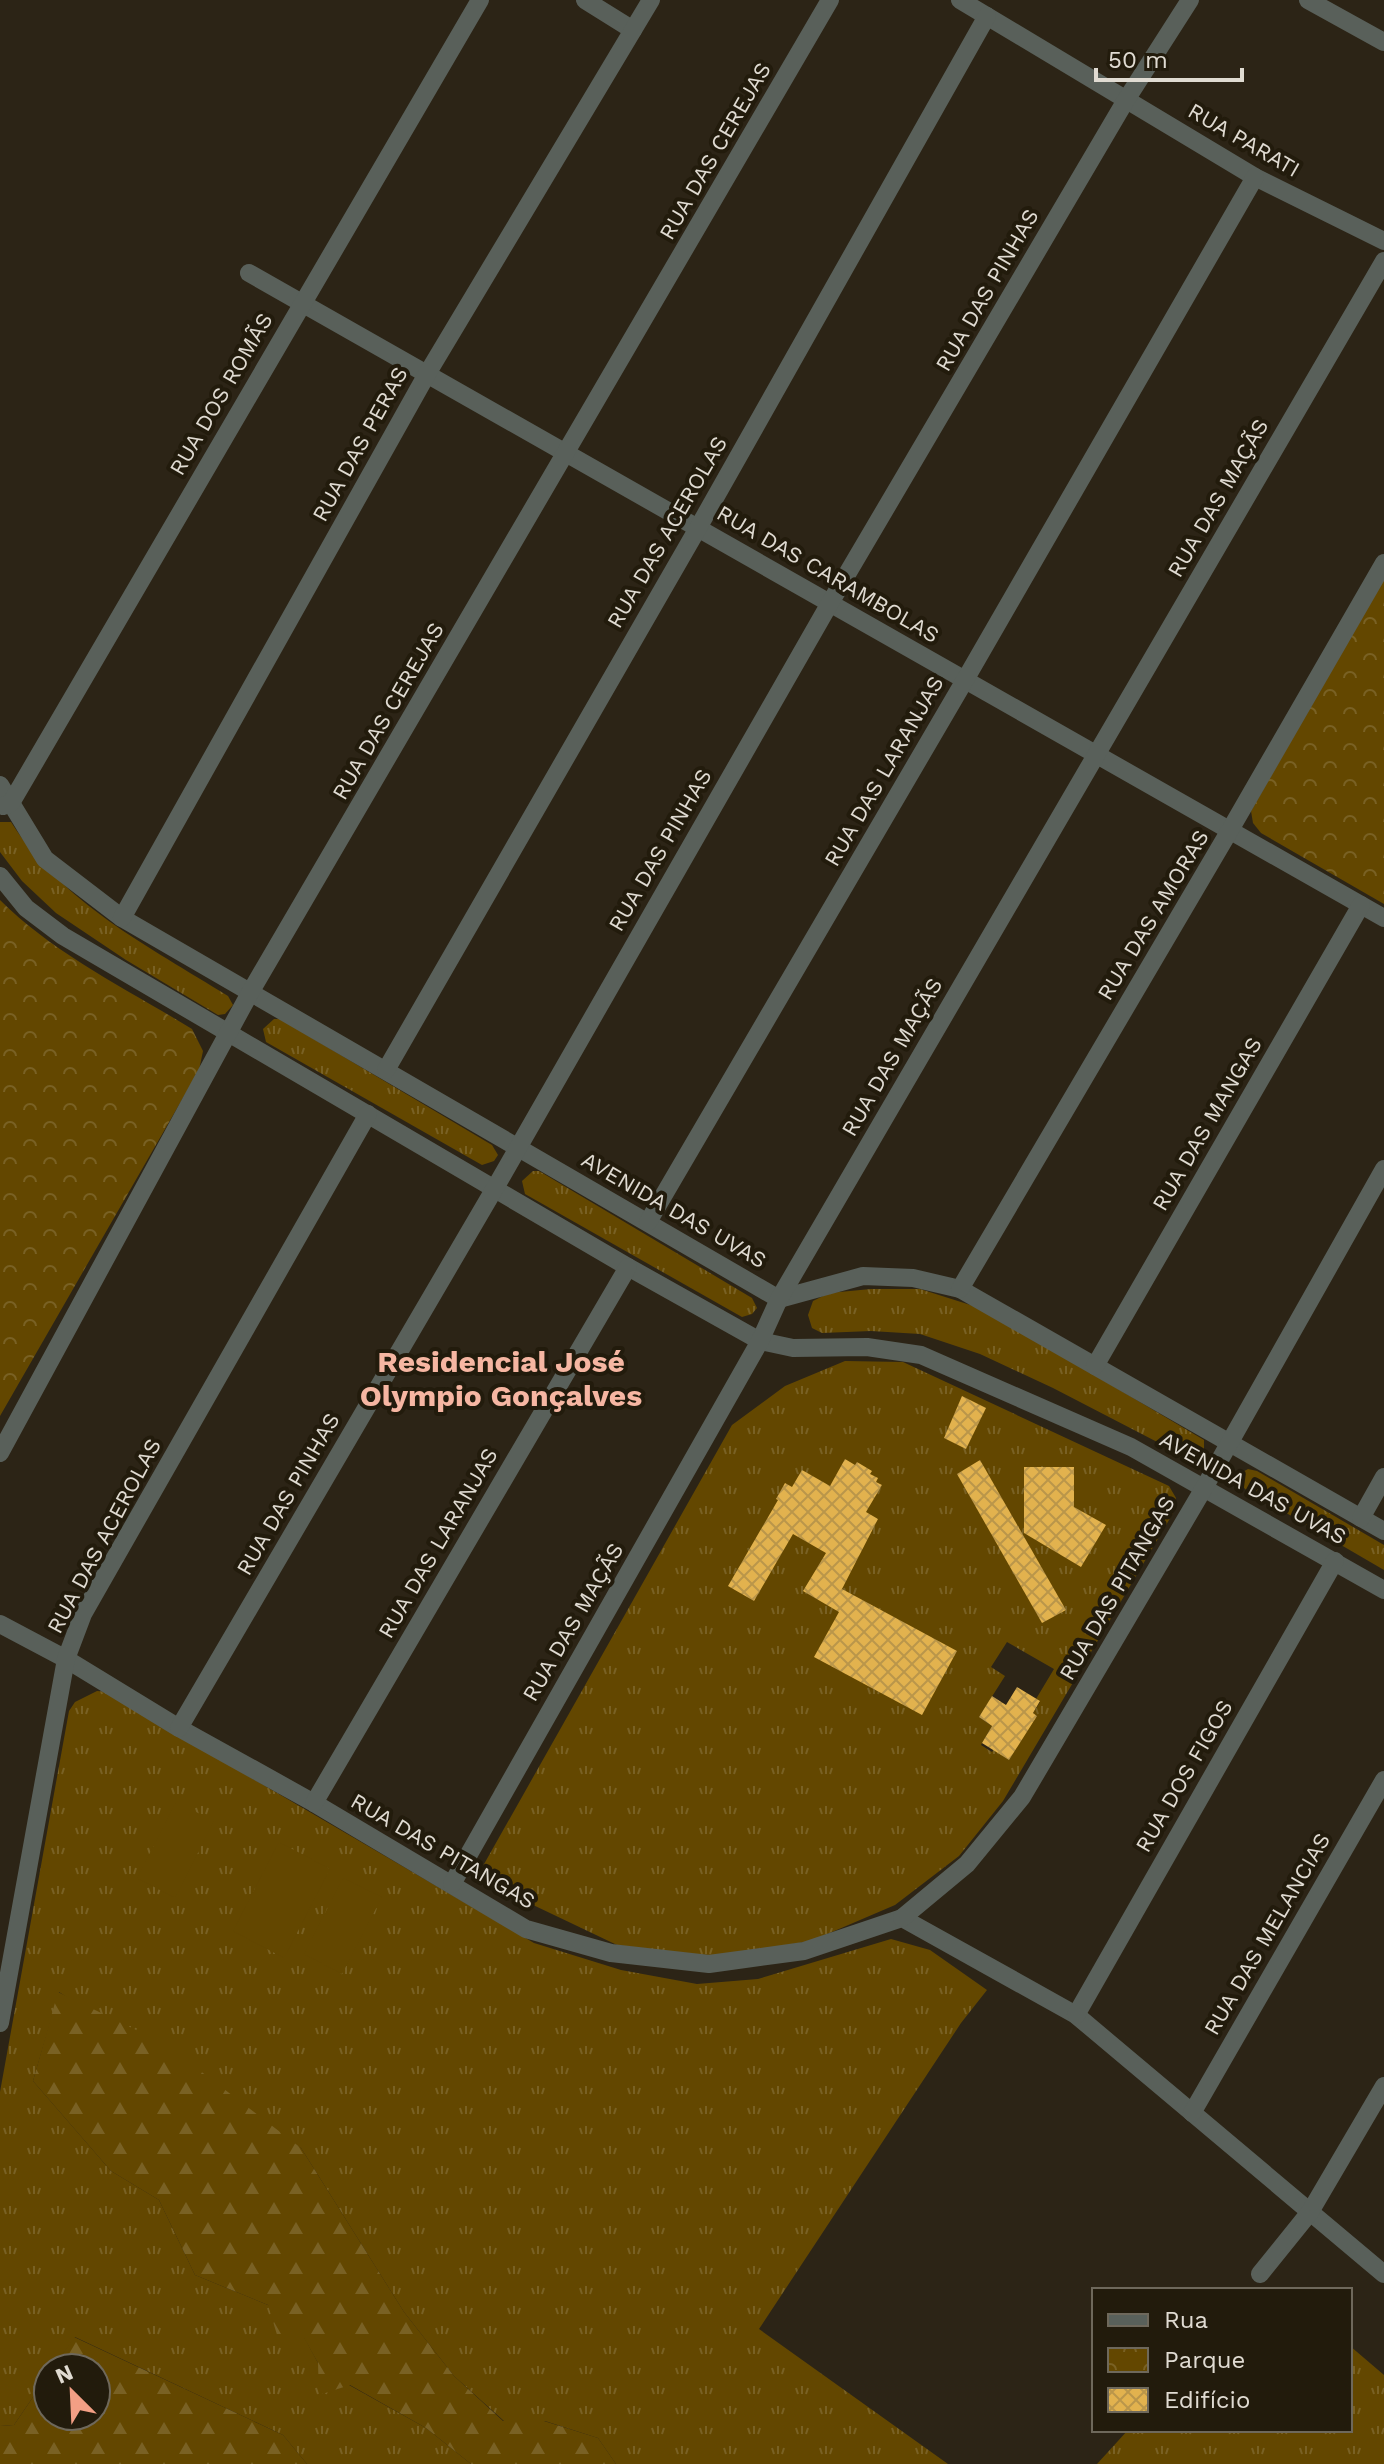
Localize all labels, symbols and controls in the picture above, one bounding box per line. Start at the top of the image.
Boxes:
scale bar [1096,32,1242,82]
text: 50 m [1108,46,1168,74]
street label: RUA DAS CEREJAS [654,58,776,244]
street label: RUA PARATI [1184,98,1304,182]
street label: RUA DAS PINHAS [930,205,1044,375]
street label: RUA DOS ROMÃS [164,309,278,479]
street label: RUA DAS PERAS [307,362,413,526]
street label: RUA DAS MAÇÃS [1163,414,1273,582]
street label: RUA DAS ACEROLAS [602,432,732,632]
street label: RUA DAS CARAMBOLAS [713,500,943,648]
street label: RUA DAS CEREJAS [327,618,449,804]
street label: RUA DAS LARANJAS [819,671,949,871]
street label: RUA DAS PINHAS [603,765,717,935]
street label: RUA DAS AMORAS [1092,825,1214,1005]
street label: RUA DAS MAÇÃS [837,973,947,1141]
street label: RUA DAS MANGAS [1147,1033,1267,1215]
street label: AVENIDA DAS UVAS [577,1147,771,1273]
district label: Residencial José Olympio Gonçalves [360,1344,642,1413]
street label: RUA DAS PINHAS [231,1409,345,1579]
street label: AVENIDA DAS UVAS [1156,1426,1350,1550]
street label: RUA DAS ACEROLAS [42,1434,166,1638]
street label: RUA DAS LARANJAS [373,1443,503,1643]
street label: RUA DAS PITANGAS [1054,1491,1180,1685]
street label: RUA DAS MAÇÃS [518,1538,628,1706]
street label: RUA DOS FIGOS [1130,1696,1238,1856]
street label: RUA DAS PITANGAS [346,1788,540,1914]
street label: RUA DAS MELANCIAS [1199,1829,1335,2039]
legend [1092,2288,1352,2432]
text: Rua [1164,2306,1208,2334]
text: Parque [1164,2346,1245,2374]
north arrow [32,2352,112,2432]
text: N [52,2359,77,2389]
text: Edifício [1164,2386,1250,2414]

